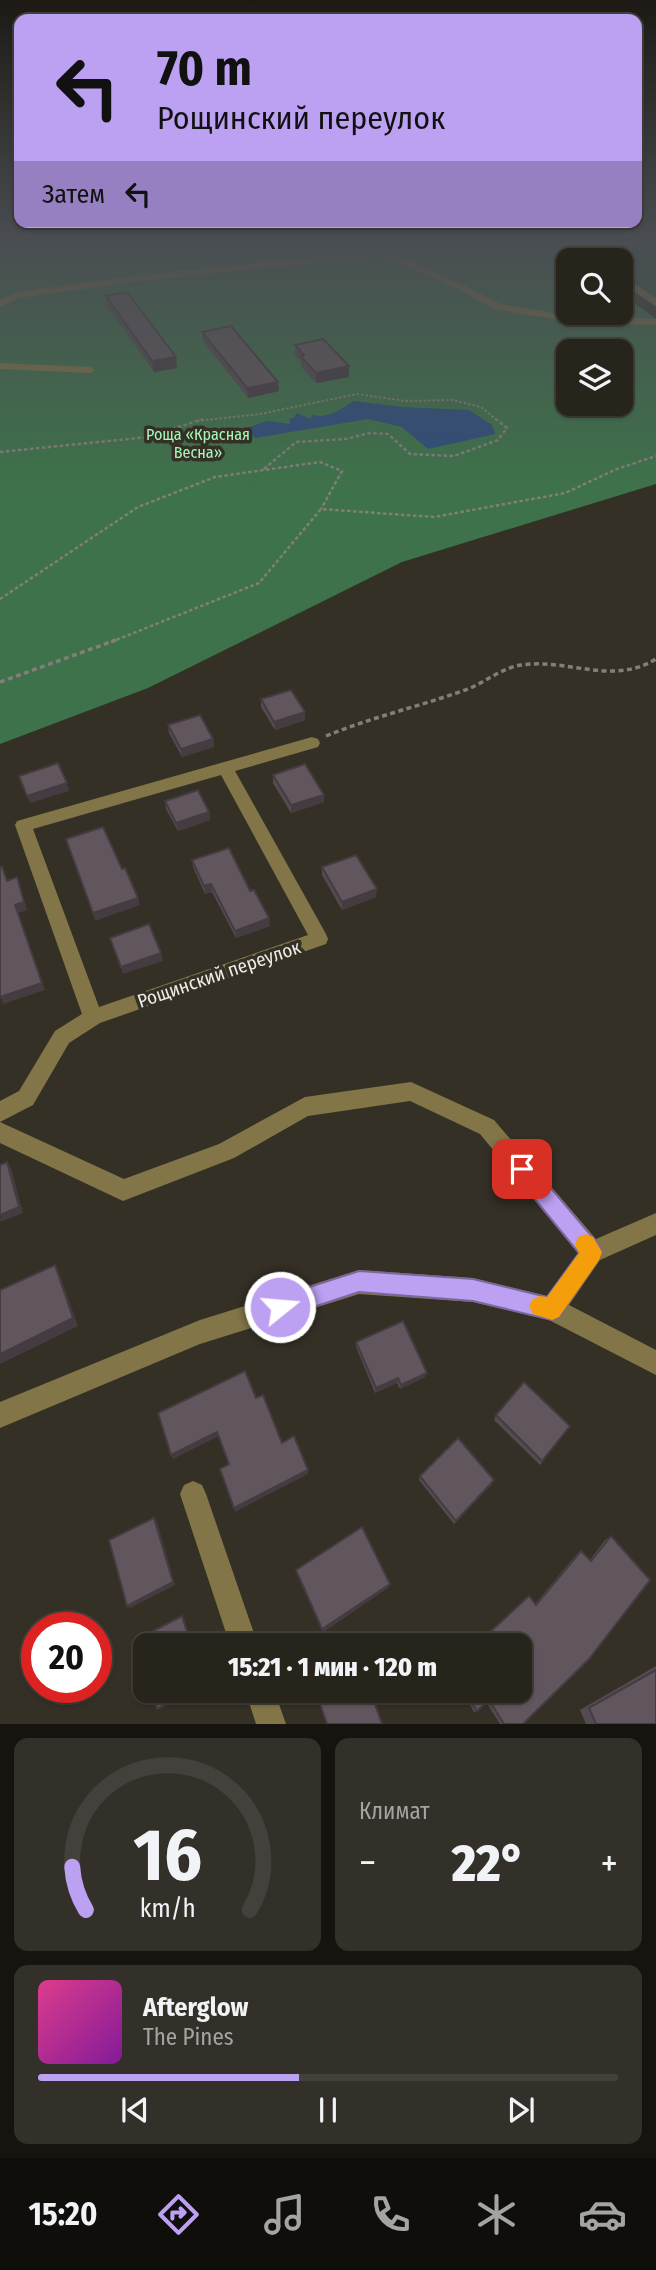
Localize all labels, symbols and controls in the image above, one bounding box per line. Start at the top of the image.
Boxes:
text: 70 m [157,39,252,98]
icon: left [42,42,133,133]
text: Рощинский переулок [157,99,445,137]
icon: left [119,175,157,213]
text: Затем [42,179,105,210]
map controls [556,248,633,416]
button: search [556,248,633,325]
button: layers [556,339,633,416]
park label: Роща «Красная Весна» [146,425,250,462]
street label: Рощинский переулок [134,935,304,1013]
pin [492,1139,552,1199]
icon: arrive [503,1150,541,1188]
position arrow [243,1270,317,1344]
speed limit sign: 20 [21,1612,112,1703]
text: 15:21 · 1 мин · 120 m [228,1652,437,1683]
text: Климат [359,1797,430,1825]
text: 16 [133,1813,202,1900]
text: 22° [452,1832,525,1895]
text: − [359,1840,376,1886]
text: + [601,1840,618,1886]
text: km/h [140,1894,195,1924]
text: Afterglow [143,1992,248,2023]
text: The Pines [143,2023,234,2051]
icon: previous [116,2091,154,2129]
icon: pause [309,2091,347,2129]
icon: next [502,2091,540,2129]
icon: directions [154,2190,203,2239]
icon: music [260,2190,309,2239]
icon: phone [366,2190,415,2239]
icon: climate [472,2190,521,2239]
icon: car [578,2190,627,2239]
text: 15:20 [29,2195,97,2233]

